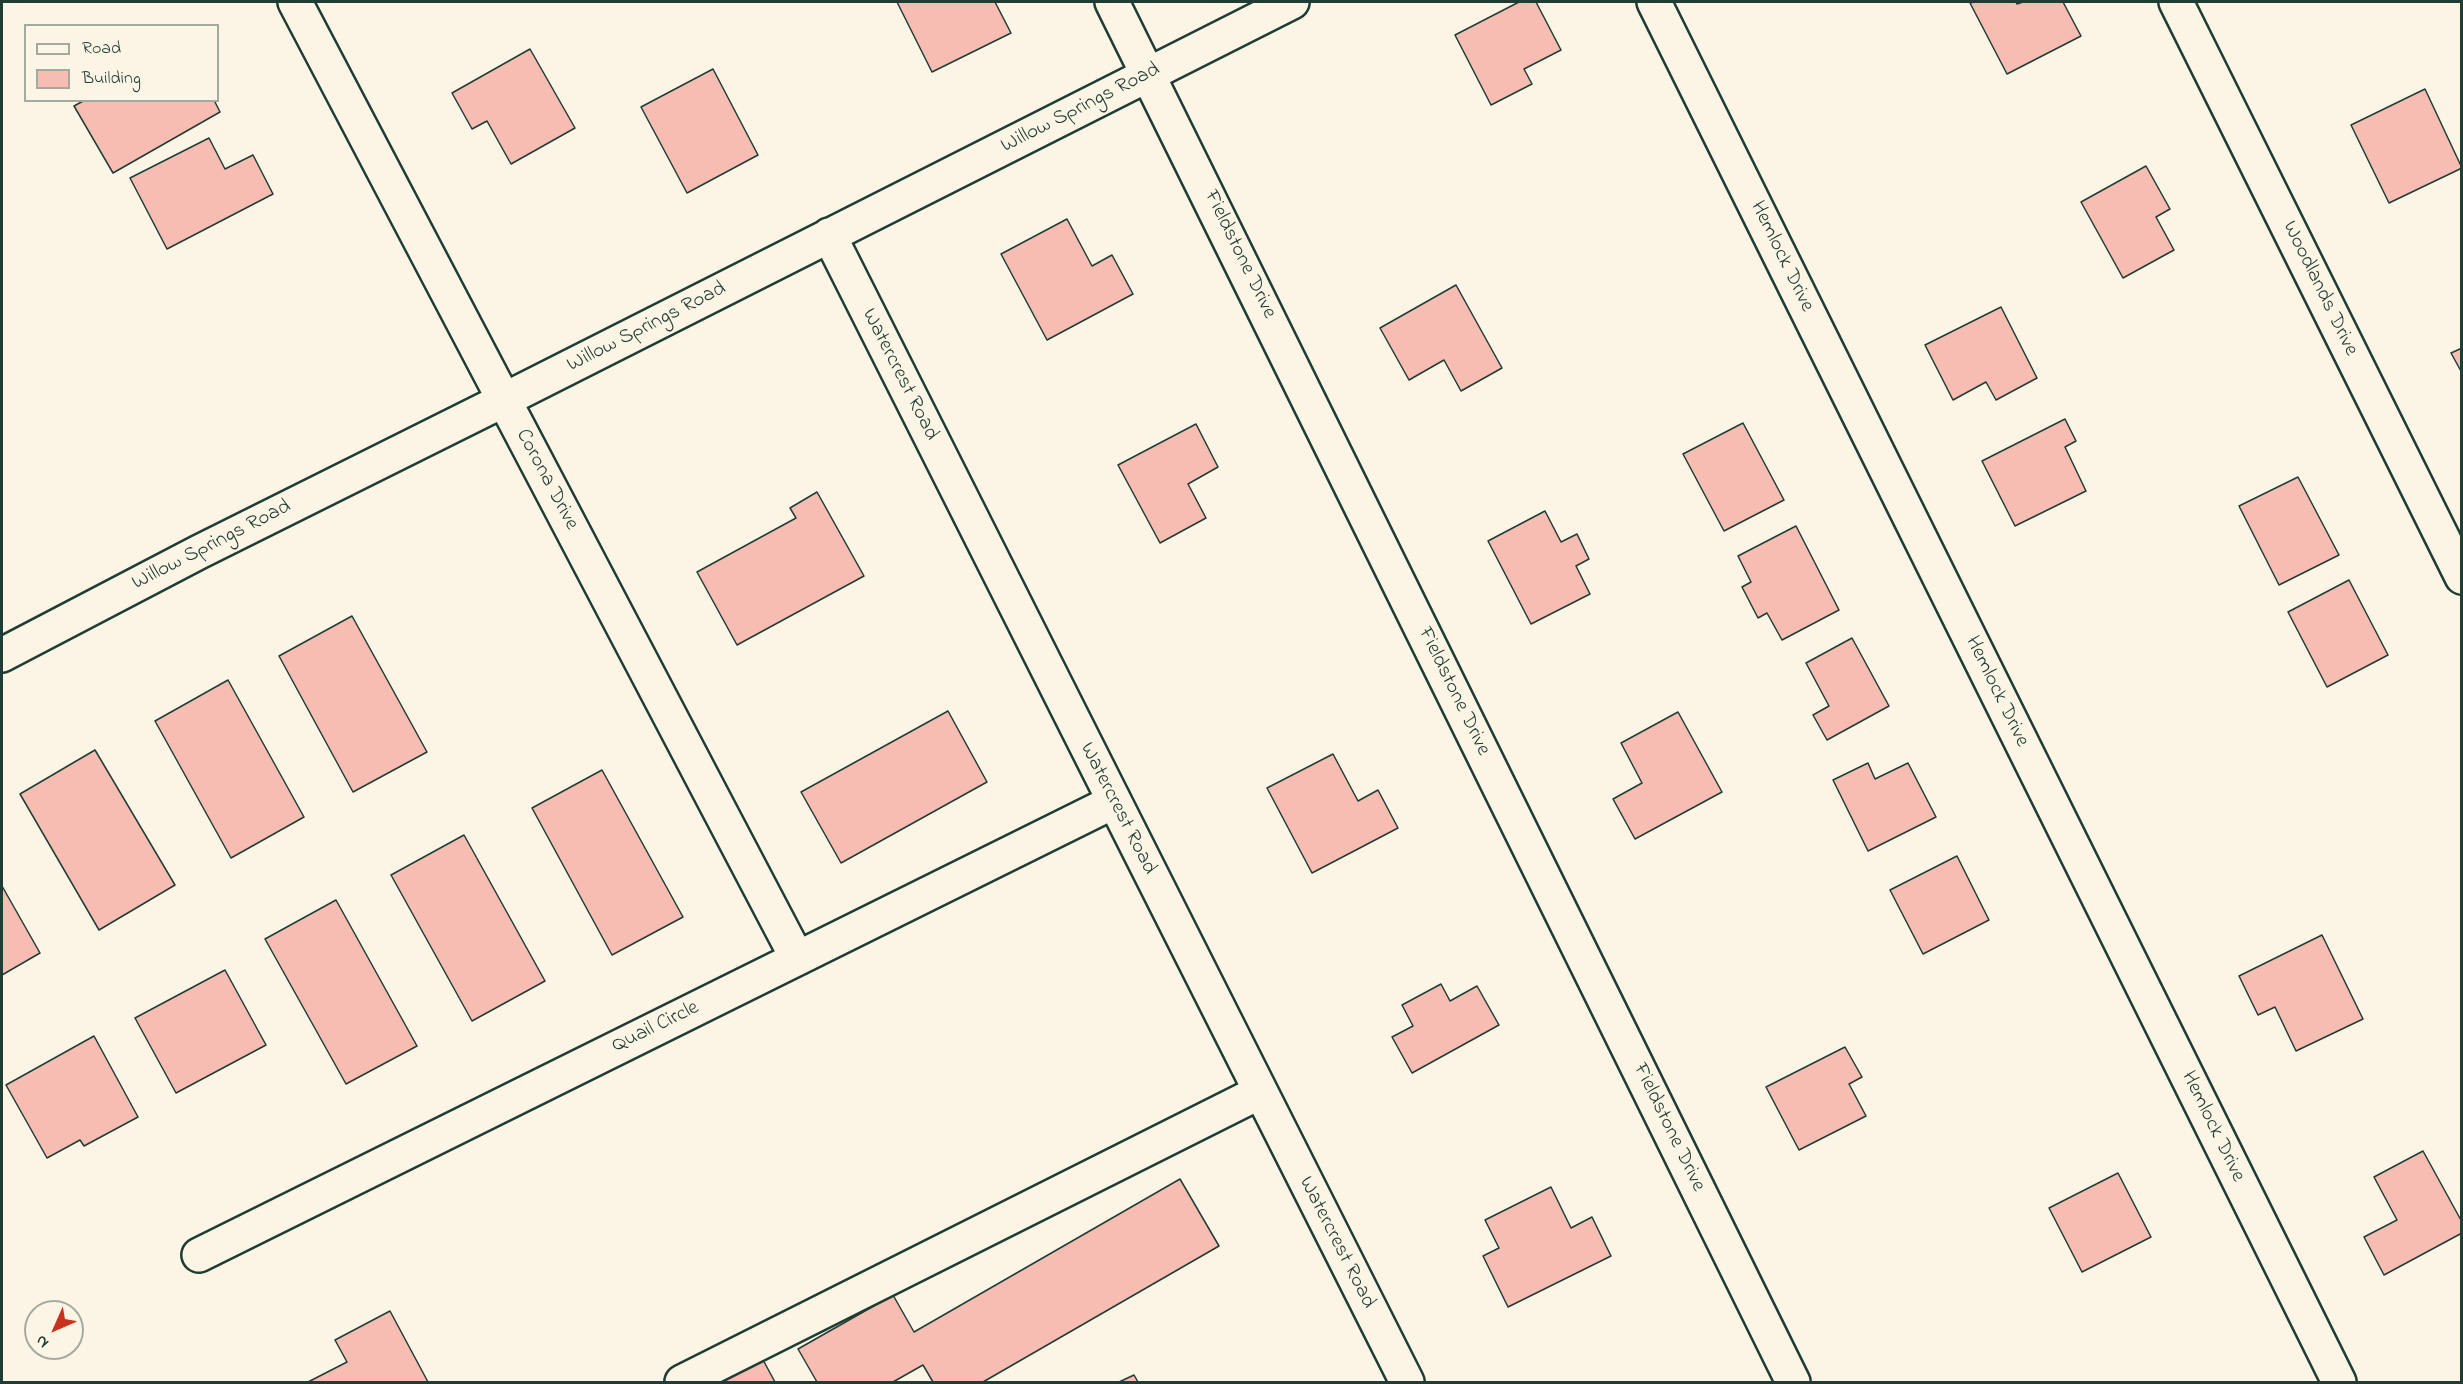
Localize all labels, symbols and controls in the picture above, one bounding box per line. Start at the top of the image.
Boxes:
legend [24,24,219,102]
text: Road [82,36,121,62]
street label: Willow Springs Road [997,58,1165,160]
text: Building [82,66,141,92]
street label: Fieldstone Drive [1197,187,1281,323]
street label: Hemlock Drive [1743,198,1819,316]
street label: Woodlands Drive [2276,218,2362,360]
street label: Willow Springs Road [563,277,731,379]
street label: Watercrest Road [855,305,943,445]
street label: Corona Drive [509,425,583,535]
street label: Willow Springs Road [128,495,296,597]
street label: Fieldstone Drive [1411,624,1495,760]
street label: Hemlock Drive [1958,633,2034,751]
street label: Watercrest Road [1073,739,1161,879]
street label: Quail Circle [608,996,704,1060]
street label: Fieldstone Drive [1626,1060,1710,1196]
street label: Hemlock Drive [2174,1068,2250,1186]
street label: Watercrest Road [1292,1173,1380,1313]
north arrow [24,1300,84,1360]
text: N [30,1329,55,1354]

